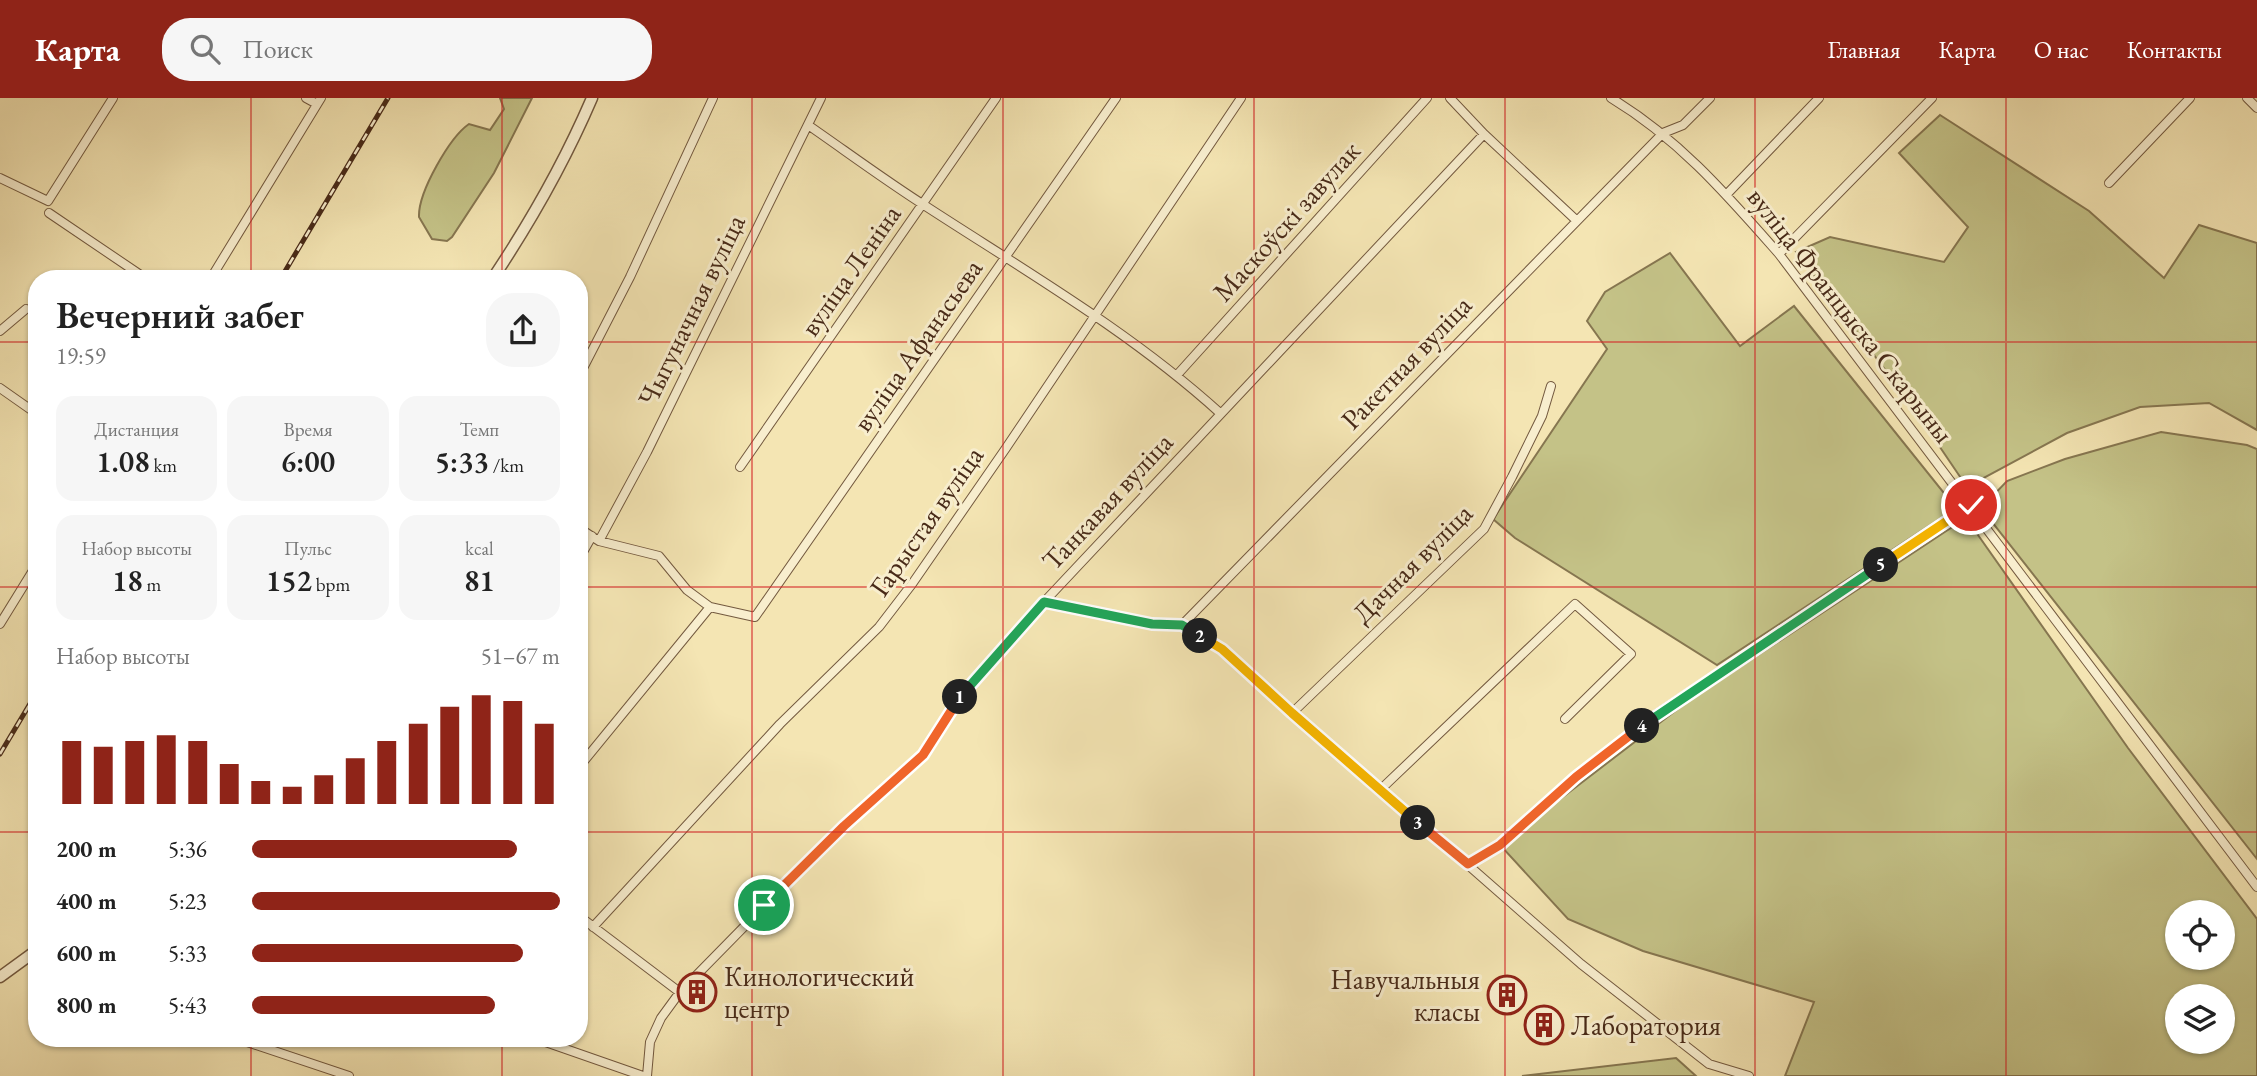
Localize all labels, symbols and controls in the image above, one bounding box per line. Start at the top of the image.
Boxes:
search box [162,18,652,81]
text: Карта [35,28,120,71]
icon: search [186,30,224,68]
text: Поиск [242,32,313,66]
text: Главная [1827,34,1901,65]
text: Карта [1939,34,1996,65]
text: О нас [2034,34,2089,65]
text: Контакты [2127,34,2222,65]
street label: Маскоўскі завулак [1204,133,1368,309]
street label: вуліца Францыска Скарыны [1740,180,1962,450]
street label: вуліца Леніна [792,197,909,343]
street label: Чыгуначная вуліца [629,208,753,412]
street label: вуліца Афанасьева [844,251,990,438]
street label: Ракетная вуліца [1333,287,1480,437]
text: Вечерний забег [56,290,304,339]
button: share [486,293,560,367]
text: 19:59 [56,341,106,371]
text: Дистанция [94,417,179,442]
text: Время [284,417,332,442]
text: Темп [460,417,499,442]
street label: Танкавая вуліца [1034,424,1181,578]
street label: Гарыстая вуліца [861,438,991,603]
text: 1.08 [96,442,150,481]
text: 6:00 [281,442,335,481]
text: 5:33 [435,442,489,481]
text: km [150,453,177,478]
text: /km [489,453,524,478]
pin [1941,475,2001,535]
icon: check [1952,486,1990,524]
street label: Дачная вуліца [1344,495,1480,631]
text: Набор высоты [81,536,192,561]
text: Пульс [284,536,332,561]
text: kcal [465,536,494,561]
pin: 5 [1864,547,1898,582]
text: 5 [1875,552,1886,577]
text: 18 [112,561,143,600]
text: 152 [266,561,312,600]
text: 81 [464,561,495,600]
text: m [143,572,161,597]
text: bpm [312,572,350,597]
pin: 2 [1182,618,1218,654]
text: 2 [1194,623,1205,648]
text: Набор высоты [56,641,190,671]
text: 51–67 m [481,641,560,671]
pin: 1 [942,680,978,714]
text: 1 [954,684,965,709]
pin: 4 [1624,708,1660,744]
text: 4 [1636,713,1647,738]
pin: 3 [1400,806,1436,840]
text: 3 [1412,810,1423,835]
text: 200 m [56,834,117,864]
text: 5:36 [168,834,207,864]
pin [734,875,794,935]
text: 400 m [56,886,117,916]
text: 5:23 [168,886,207,916]
icon: arrive [745,886,783,924]
map controls [2165,900,2235,1054]
button: locate [2165,900,2235,970]
text: 600 m [56,938,117,968]
text: 5:33 [168,938,207,968]
place label: Кинологический центр [724,958,914,1026]
place label: Навучальныя класы [1330,961,1480,1029]
building icon: Кинологический центр [676,971,718,1013]
building icon: Навучальныя класы [1486,974,1528,1016]
button: layers [2165,984,2235,1054]
text: 800 m [56,990,117,1020]
text: 5:43 [168,990,207,1020]
building icon: Лаборатория [1523,1004,1565,1046]
place label: Лаборатория [1571,1007,1721,1043]

